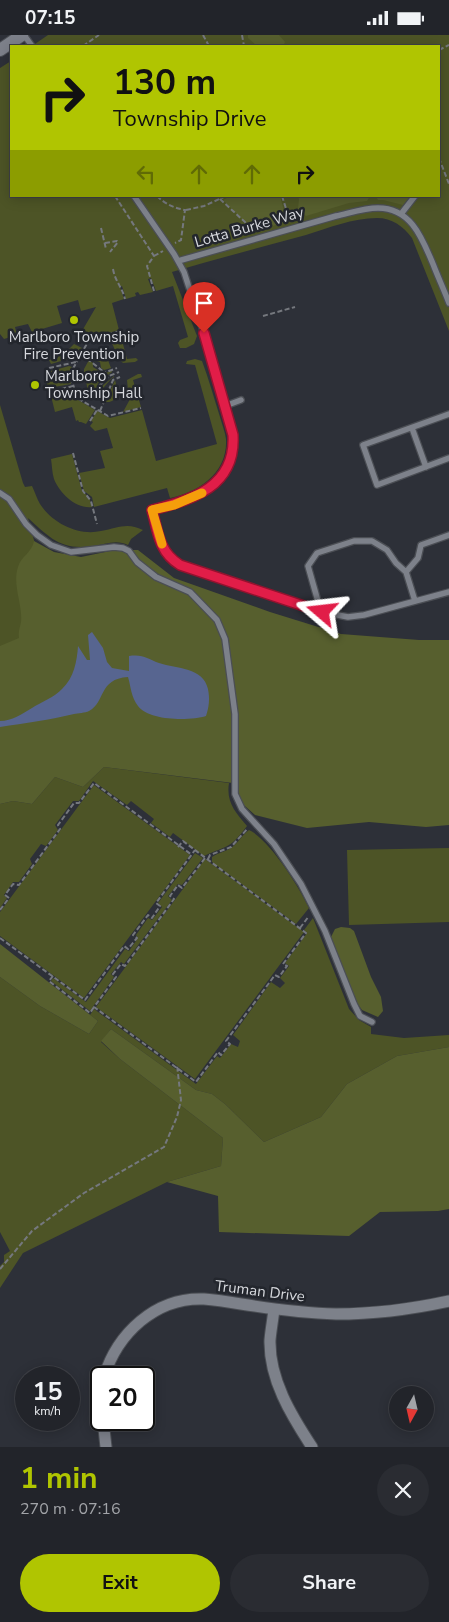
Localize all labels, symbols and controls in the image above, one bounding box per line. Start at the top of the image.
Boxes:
text: 07:15 [25,5,75,31]
text: 130 m [113,59,216,106]
icon: right [30,65,95,130]
text: Township Drive [113,104,266,134]
icon: left [132,160,160,188]
icon: ahead [185,160,213,188]
icon: ahead [238,160,266,188]
icon: right [291,160,319,188]
street label: Lotta Burke Way [192,202,306,252]
pin [183,282,225,333]
icon: arrive [190,289,218,317]
marker: Marlboro Township Fire Prevention [68,314,80,326]
place label: Marlboro Township Fire Prevention [9,327,139,364]
place label: Marlboro Township Hall [45,366,143,403]
marker: Marlboro Township Hall [29,379,41,391]
position arrow [295,585,347,637]
street label: Truman Drive [214,1276,306,1306]
speed limit sign: 20 [90,1366,155,1431]
text: 15 [32,1375,63,1409]
north arrow [389,1386,434,1431]
map controls [389,1386,434,1431]
text: km/h [34,1403,61,1419]
text: 1 min [20,1458,98,1499]
button: close [377,1464,429,1516]
text: 270 m · 07:16 [20,1498,121,1520]
button: Exit [20,1554,220,1612]
button: Share [230,1554,429,1612]

